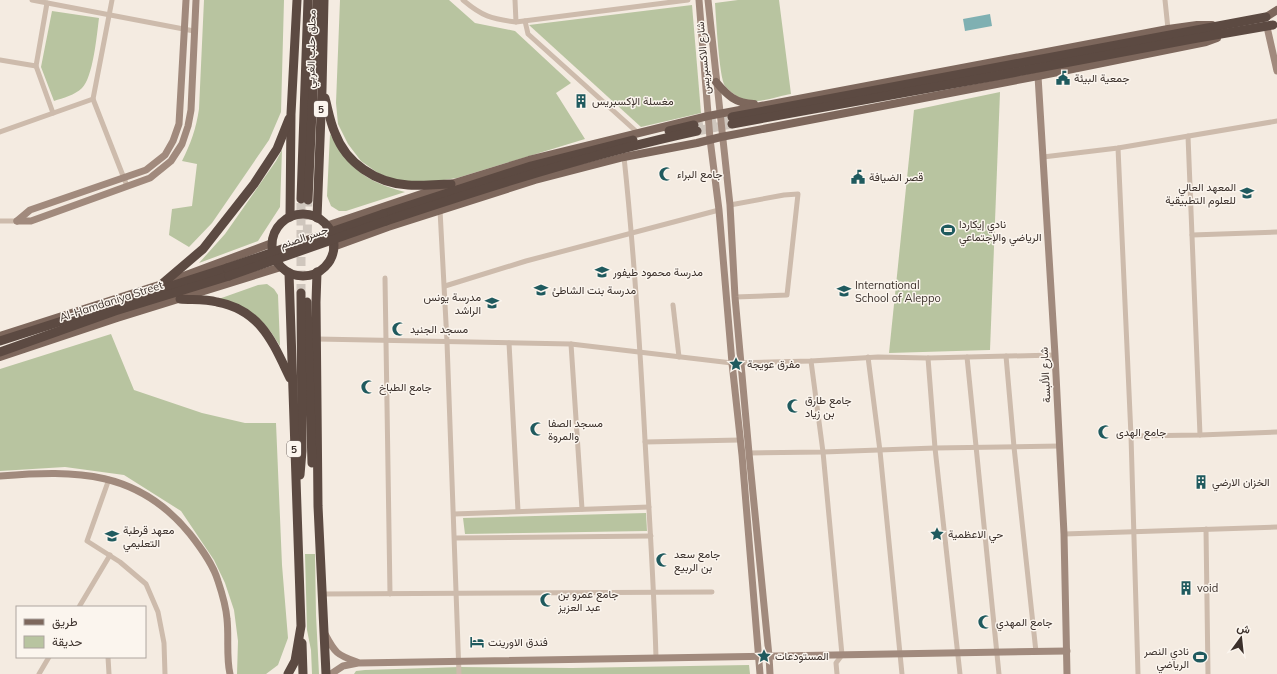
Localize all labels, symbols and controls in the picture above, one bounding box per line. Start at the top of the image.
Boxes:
street label: محلق حلب الغربي [303,9,322,88]
street label: شارع الاكسبريس [693,21,714,95]
public building icon: جمعية البيئة [1055,70,1071,86]
place label: جمعية البيئة [1074,71,1130,85]
building icon: مغسلة الإكسبريس [573,93,589,109]
place label: مغسلة الإكسبريس [592,94,674,108]
road number: 5 [314,101,328,117]
mosque icon: جامع البراء [658,166,674,182]
place label: جامع البراء [677,167,723,182]
public building icon: قصر الضيافة [850,169,866,185]
place label: قصر الضيافة [869,170,923,184]
place label: المعهد العالي للعلوم التطبيقية [1165,180,1236,208]
school or university icon: المعهد العالي للعلوم التطبيقية [1239,185,1255,201]
place label: نادي إيكاردا الرياضي والإجتماعي [959,217,1042,247]
street label: جسر الصنم [278,222,330,253]
sports icon: نادي إيكاردا الرياضي والإجتماعي [940,222,956,238]
school or university icon: مدرسة محمود طيفور [594,264,610,280]
place label: مدرسة محمود طيفور [612,265,703,279]
street label: Al-Hamdaniya Street [57,278,165,324]
place label: International School of Aleppo [855,278,941,305]
school or university icon: مدرسة بنت الشاطئ [533,282,549,298]
place label: مدرسة بنت الشاطئ [552,283,636,297]
school or university icon: International School of Aleppo [836,283,852,299]
place label: مدرسة يونس الراشد [423,290,481,317]
school or university icon: مدرسة يونس الراشد [484,295,500,311]
mosque icon: مسجد الجنيد [391,321,407,337]
place label: مسجد الجنيد [410,322,468,336]
street label: شارع الألبسة [1037,346,1054,403]
place icon: مفرق عويجة [728,356,744,372]
place label: مفرق عويجة [747,357,800,371]
mosque icon: جامع الطباخ [360,379,376,395]
place label: جامع الطباخ [379,380,432,395]
place label: جامع طارق بن زياد [805,393,852,420]
mosque icon: جامع طارق بن زياد [786,398,802,414]
place label: مسجد الصفا والمروة [548,416,603,443]
mosque icon: مسجد الصفا والمروة [529,421,545,437]
mosque icon: جامع الهدى [1097,424,1113,440]
place label: جامع الهدى [1116,425,1166,440]
road number: 5 [287,441,301,457]
building icon: الخزان الارضي [1193,474,1209,490]
place label: الخزان الارضي [1212,475,1270,492]
place label: معهد قرطبة التعليمي [123,523,175,553]
place icon: حي الاعظمية [929,526,945,542]
place label: حي الاعظمية [948,527,1003,544]
school or university icon: معهد قرطبة التعليمي [104,528,120,544]
place label: جامع سعد بن الربيع [674,547,720,575]
mosque icon: جامع سعد بن الربيع [655,552,671,568]
building icon: void [1178,580,1194,596]
place label: void [1197,581,1218,595]
place label: جامع عمرو بن عبد العزيز [557,587,619,614]
mosque icon: جامع عمرو بن عبد العزيز [539,592,555,608]
legend [16,606,146,658]
text: طريق [52,614,78,630]
mosque icon: جامع المهدي [977,614,993,630]
place label: جامع المهدي [996,615,1053,632]
north arrow [1221,618,1261,658]
text: ش [1235,620,1252,637]
text: حديقة [52,634,82,649]
hotel icon: فندق الاورينت [469,634,485,650]
place label: فندق الاورينت [488,635,548,649]
place label: نادي النصر الرياضي [1143,644,1189,674]
place icon: المستودعات [756,648,772,664]
place label: المستودعات [775,649,829,663]
sports icon: نادي النصر الرياضي [1192,649,1208,665]

